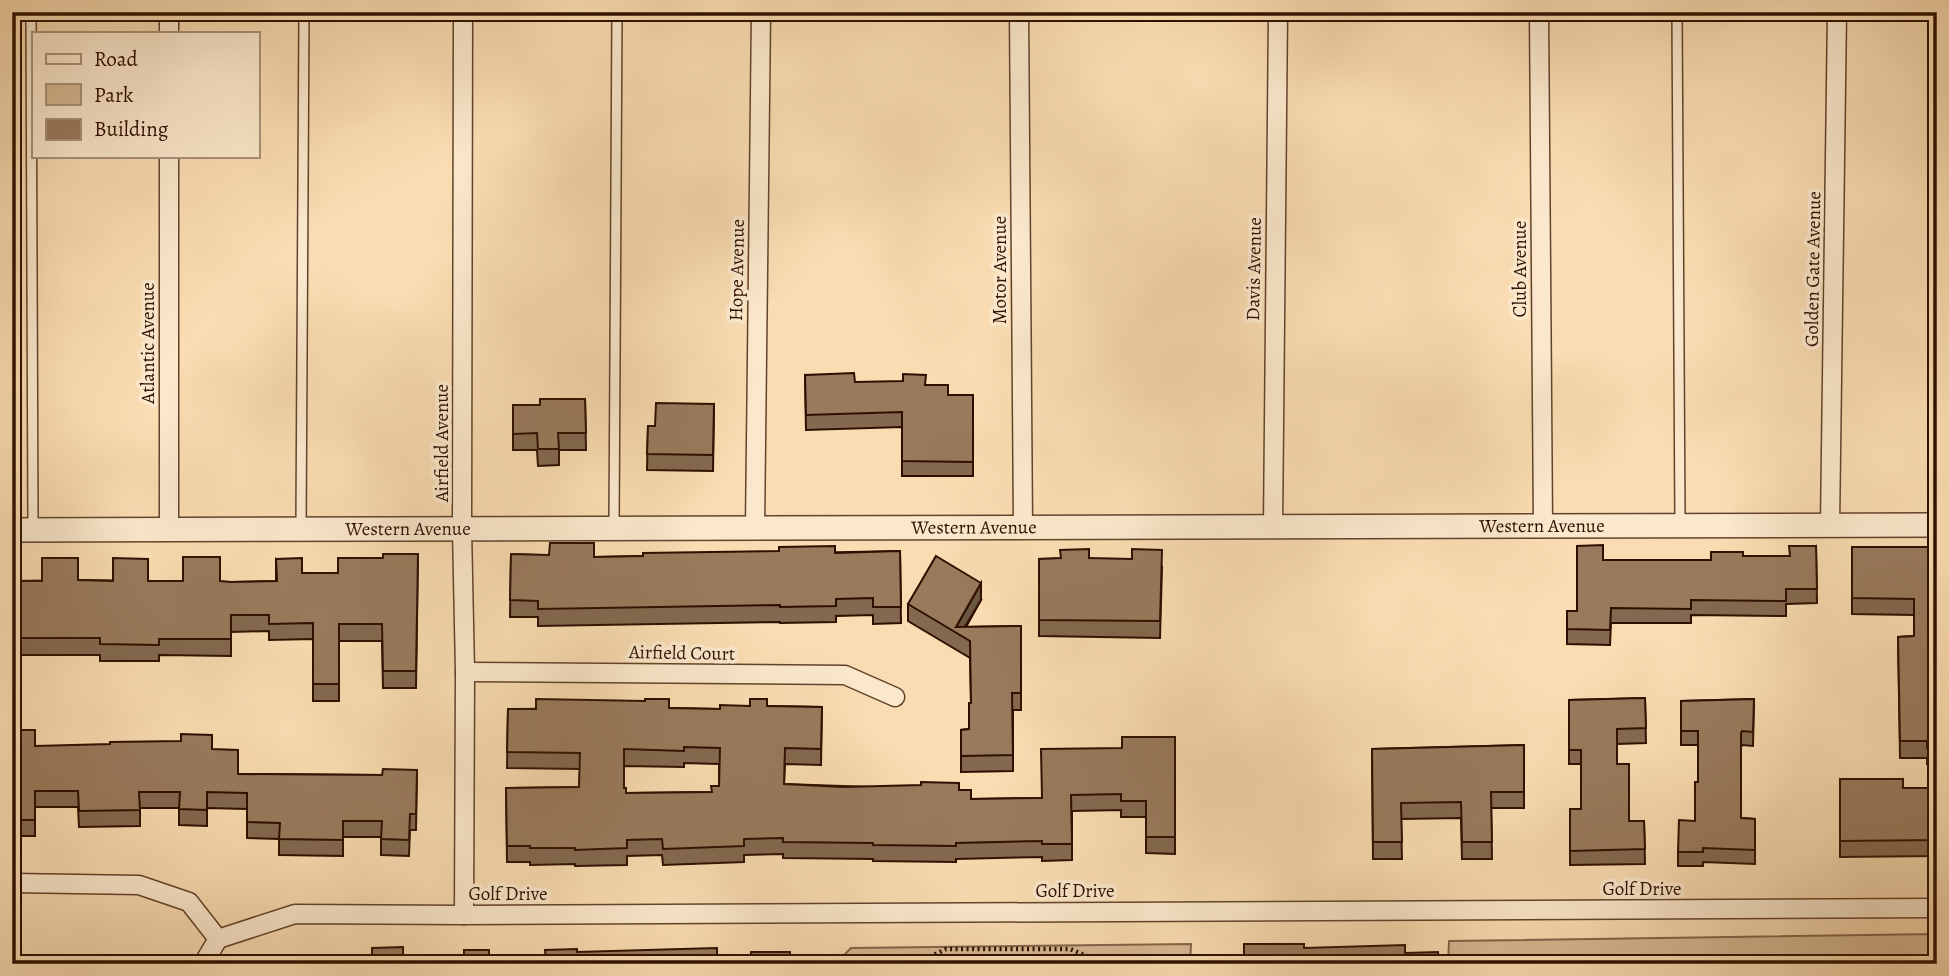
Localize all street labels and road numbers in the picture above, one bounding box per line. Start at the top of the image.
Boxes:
street label: Golden Gate Avenue [1799,191,1827,347]
street label: Motor Avenue [987,216,1013,324]
street label: Davis Avenue [1240,217,1268,321]
street label: Hope Avenue [723,219,751,321]
street label: Club Avenue [1507,221,1533,317]
street label: Atlantic Avenue [135,282,161,405]
street label: Airfield Avenue [429,384,455,503]
street label: Western Avenue [1478,513,1605,539]
street label: Western Avenue [910,514,1037,541]
street label: Western Avenue [344,516,471,542]
street label: Airfield Court [628,639,735,667]
street label: Golf Drive [1602,876,1682,902]
street label: Golf Drive [1035,878,1115,904]
street label: Golf Drive [468,881,548,907]

